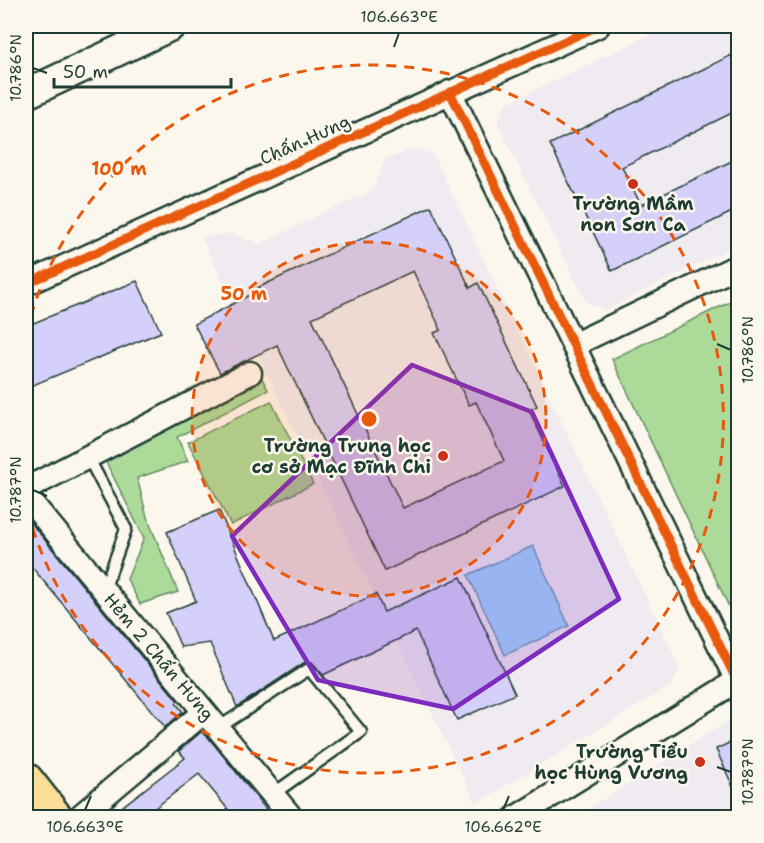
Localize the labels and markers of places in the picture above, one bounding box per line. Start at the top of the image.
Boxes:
marker: Trường Mầm non Sơn Ca [626,177,640,191]
place label: Trường Mầm non Sơn Ca [572,192,694,237]
centre of rings [359,409,379,429]
place label: Trường Trung học cơ sở Mạc Đĩnh Chi [252,434,431,479]
marker: Trường Trung học cơ sở Mạc Đĩnh Chi [436,449,450,463]
place label: Trường Tiểu học Hùng Vương [535,740,688,785]
marker: Trường Tiểu học Hùng Vương [693,755,707,769]

